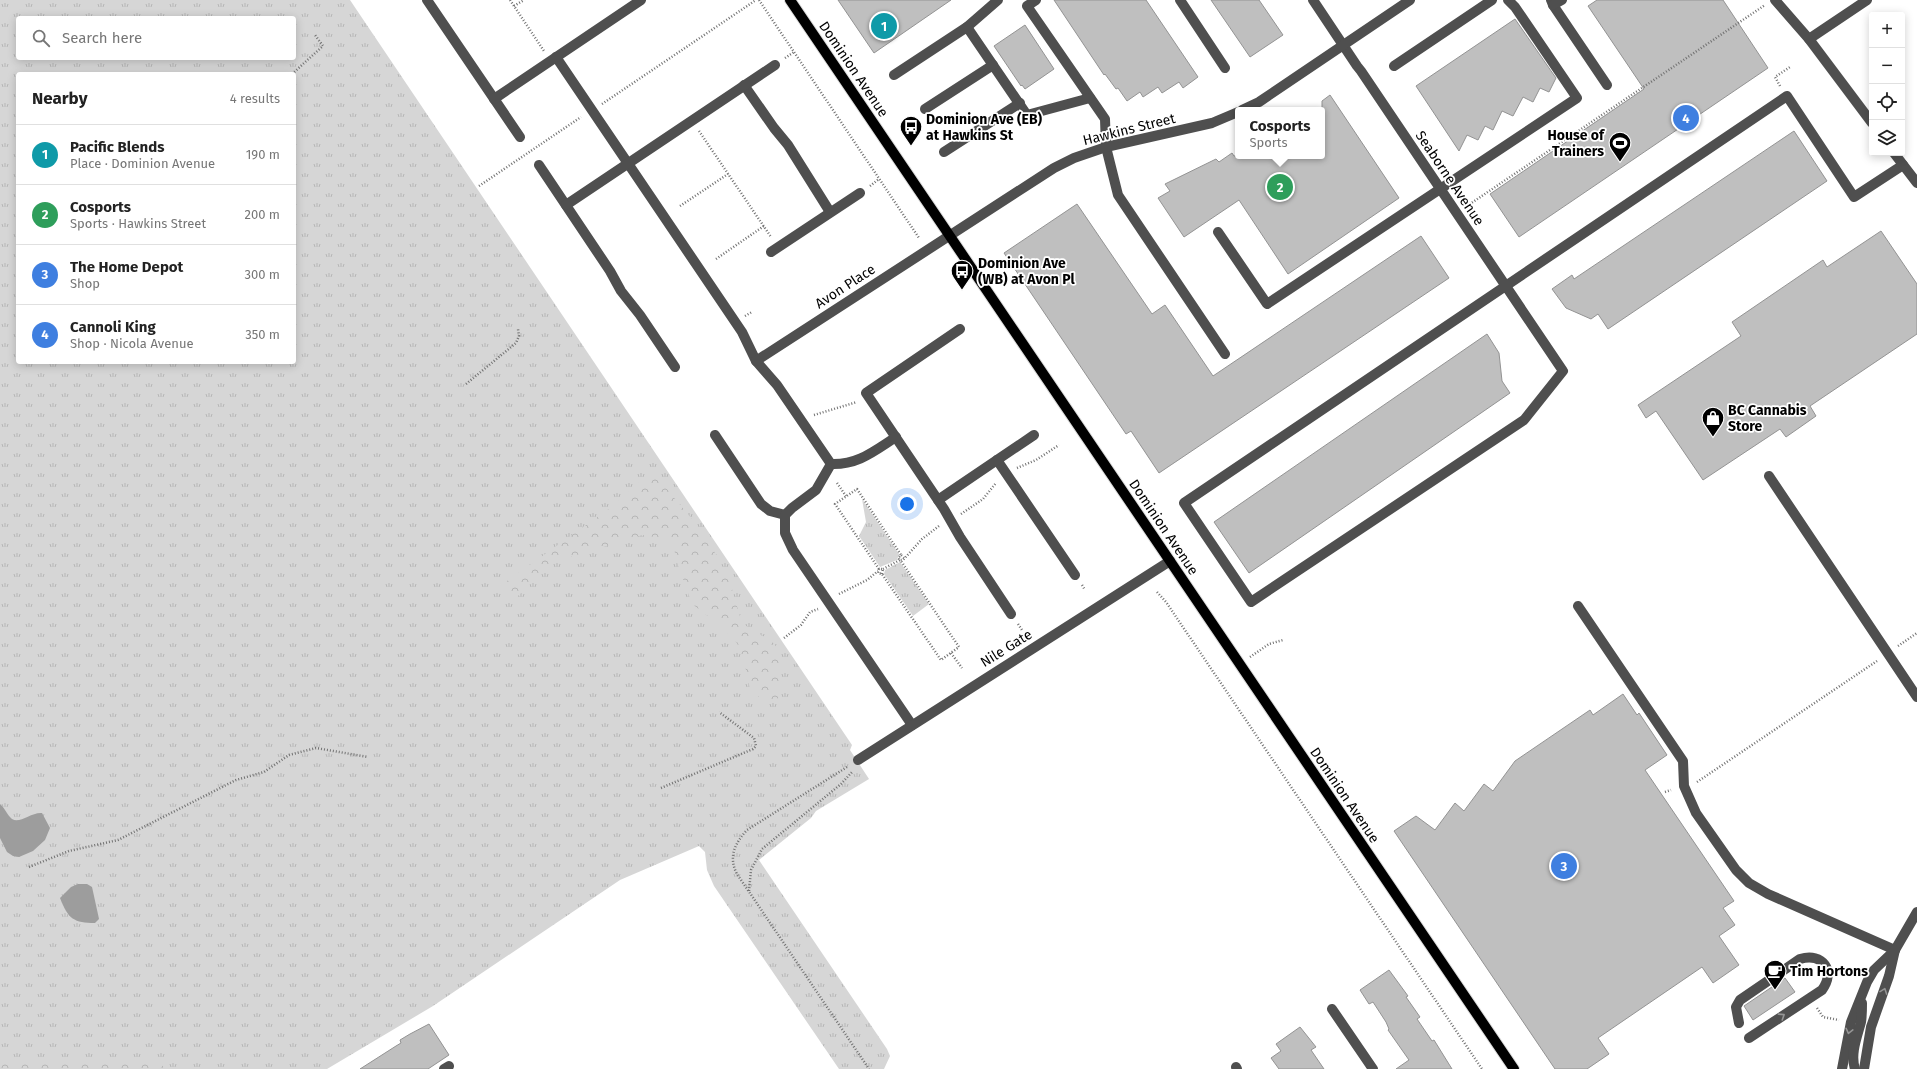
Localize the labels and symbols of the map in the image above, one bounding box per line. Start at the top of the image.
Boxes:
pin: 1 [871,11,897,41]
street label: Dominion Avenue [815,18,892,120]
pin: 4 [1673,103,1699,133]
street label: Hawkins Street [1081,110,1178,149]
place label: Dominion Ave (EB) at Hawkins St [926,111,1043,144]
bus stop icon: Dominion Ave (EB) at Hawkins St [898,114,924,147]
place label: House of Trainers [1548,127,1606,160]
street label: Seaborne Avenue [1412,128,1488,229]
sports icon: House of Trainers [1607,130,1633,163]
pin: 2 [1267,172,1293,202]
place label: Dominion Ave (WB) at Avon Pl [978,255,1075,288]
bus stop icon: Dominion Ave (WB) at Avon Pl [949,258,975,291]
street label: Avon Place [812,261,879,312]
place label: BC Cannabis Store [1728,402,1807,435]
shop icon: BC Cannabis Store [1700,405,1726,438]
street label: Dominion Avenue [1125,476,1202,578]
your location [897,494,917,514]
street label: Nile Gate [977,626,1035,671]
street label: Dominion Avenue [1306,744,1383,846]
pin: 3 [1551,851,1577,881]
cafe icon: Tim Hortons [1762,958,1788,991]
place label: Tim Hortons [1790,963,1868,980]
one-way arrow [1879,987,1887,994]
one-way arrow [1778,1014,1785,1021]
one-way arrow [1845,1028,1854,1035]

